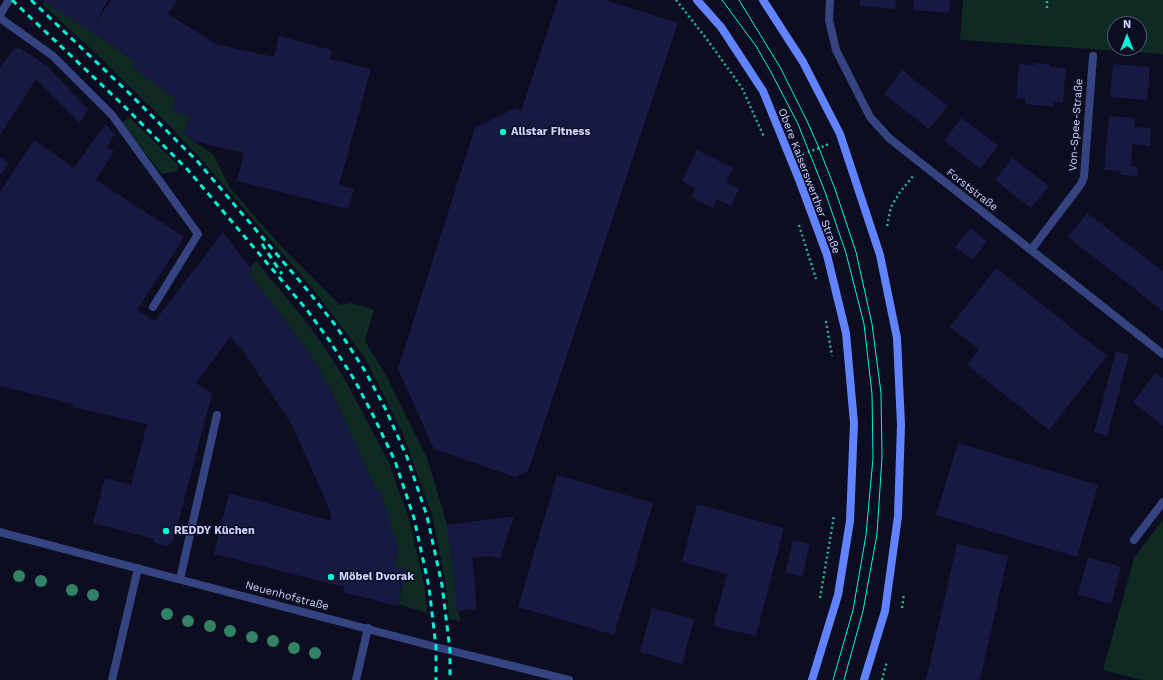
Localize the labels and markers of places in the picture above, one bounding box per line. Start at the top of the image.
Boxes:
place label: Allstar Fitness [511,125,590,139]
marker: Allstar Fitness [498,127,508,137]
place label: REDDY Küchen [174,524,255,538]
marker: REDDY Küchen [161,526,171,536]
place label: Möbel Dvorak [339,570,414,584]
marker: Möbel Dvorak [326,572,336,582]

